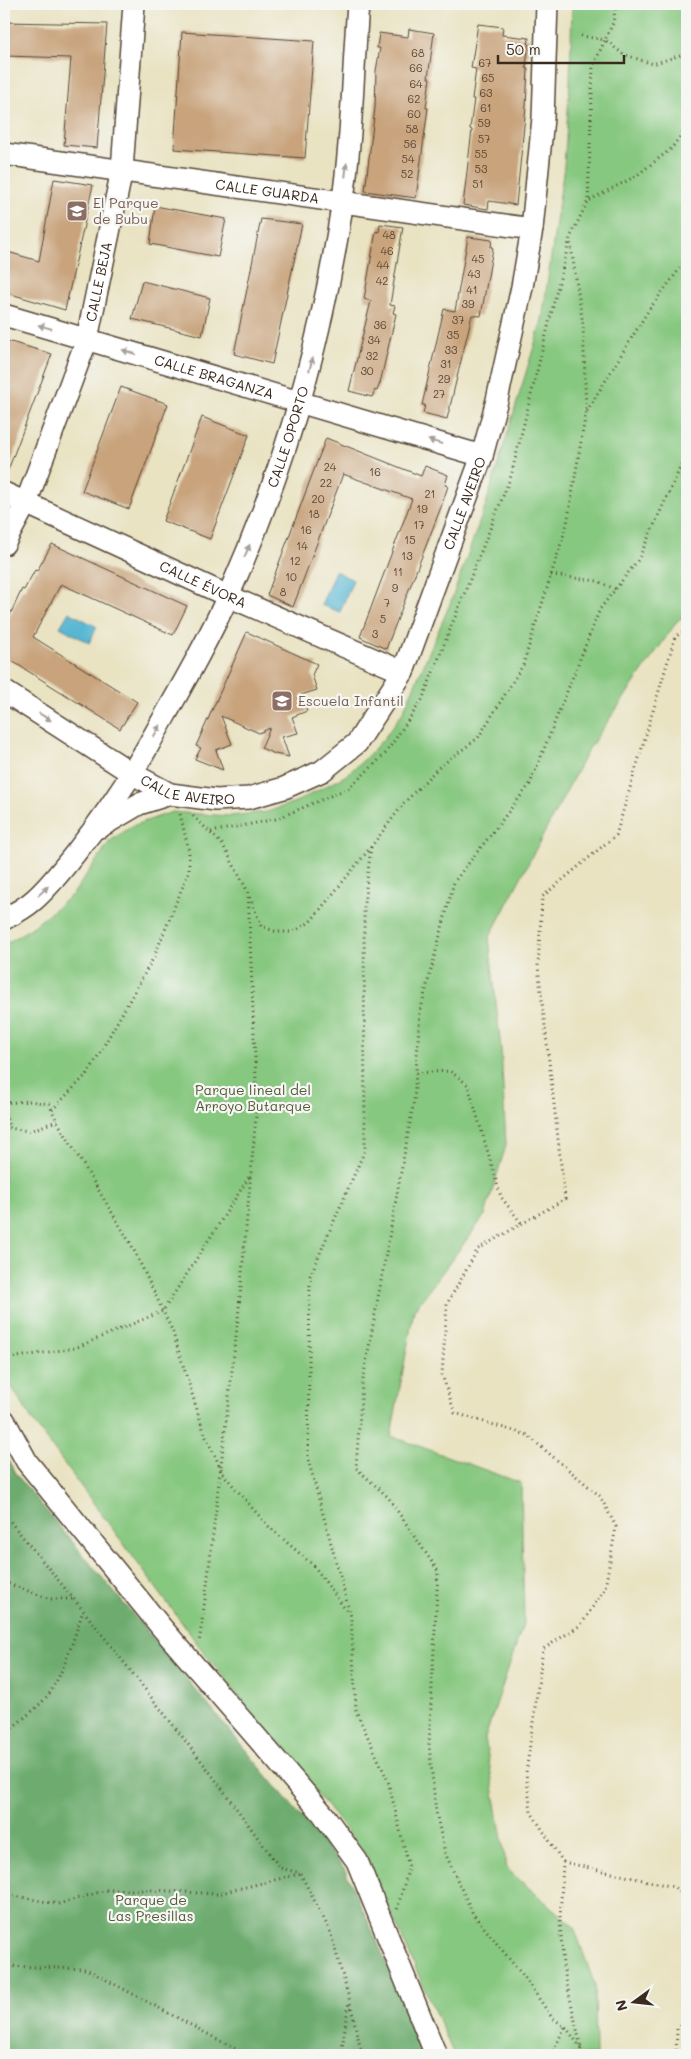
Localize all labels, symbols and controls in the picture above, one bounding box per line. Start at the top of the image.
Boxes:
scale bar [498,32,625,64]
text: 50 m [506,39,541,59]
house number: 68 [411,45,425,60]
house number: 67 [479,55,491,70]
house number: 66 [409,60,423,75]
house number: 65 [481,70,495,85]
house number: 64 [409,76,423,91]
house number: 63 [479,85,493,100]
house number: 62 [408,91,420,106]
house number: 61 [480,100,492,115]
house number: 60 [407,106,421,121]
house number: 59 [478,115,491,130]
house number: 58 [405,121,419,136]
house number: 57 [478,131,490,146]
house number: 56 [403,136,417,151]
house number: 55 [475,146,487,161]
house number: 54 [402,151,415,166]
house number: 53 [475,161,488,176]
one-way arrow [342,162,350,178]
house number: 52 [401,166,413,181]
street label: CALLE GUARDA [214,174,321,208]
house number: 51 [472,176,484,191]
place label: El Parque de Bubu [93,193,159,228]
school or university icon: El Parque de Bubu [65,199,89,223]
house number: 48 [382,227,396,242]
street label: CALLE BEJA [81,240,116,323]
house number: 46 [380,243,394,258]
house number: 45 [472,251,484,266]
house number: 44 [377,257,390,272]
house number: 43 [468,266,481,281]
house number: 42 [376,273,388,288]
house number: 41 [466,282,478,297]
house number: 39 [462,296,475,311]
house number: 37 [452,312,464,327]
house number: 36 [373,317,387,332]
one-way arrow [38,322,53,330]
house number: 35 [447,327,459,342]
house number: 34 [368,332,381,347]
house number: 33 [445,342,458,357]
one-way arrow [121,347,136,355]
house number: 32 [366,348,378,363]
street label: CALLE BRAGANZA [152,350,276,403]
house number: 31 [440,356,452,371]
one-way arrow [307,357,315,372]
house number: 30 [360,363,374,378]
house number: 29 [438,371,451,386]
street label: CALLE OPORTO [262,384,313,490]
house number: 27 [433,386,445,401]
one-way arrow [428,438,443,446]
street label: CALLE AVEIRO [439,454,490,552]
house number: 24 [324,459,337,474]
house number: 16 [369,464,381,479]
house number: 22 [320,475,332,490]
house number: 21 [424,486,436,501]
house number: 20 [312,491,325,506]
house number: 19 [416,501,428,516]
house number: 18 [308,506,320,521]
house number: 17 [413,517,425,532]
house number: 16 [300,522,312,537]
house number: 15 [404,532,416,547]
house number: 14 [296,538,308,553]
one-way arrow [243,543,251,558]
house number: 13 [401,548,413,563]
house number: 12 [289,553,301,568]
street label: CALLE ÉVORA [157,556,250,612]
house number: 11 [393,564,403,579]
house number: 10 [285,569,297,584]
house number: 9 [392,580,399,595]
house number: 8 [280,584,287,599]
house number: 7 [384,595,390,610]
house number: 5 [380,611,386,626]
house number: 3 [372,626,379,641]
school or university icon: Escuela Infantil [270,689,294,713]
place label: Escuela Infantil [298,691,404,710]
one-way arrow [38,712,52,722]
one-way arrow [153,725,162,738]
street label: CALLE AVEIRO [137,770,236,809]
one-way arrow [37,885,49,897]
park label: Parque lineal del Arroyo Butarque [195,1080,311,1115]
park label: Parque de Las Presillas [108,1890,194,1925]
north arrow [608,1976,658,2026]
text: N [610,1998,632,2013]

